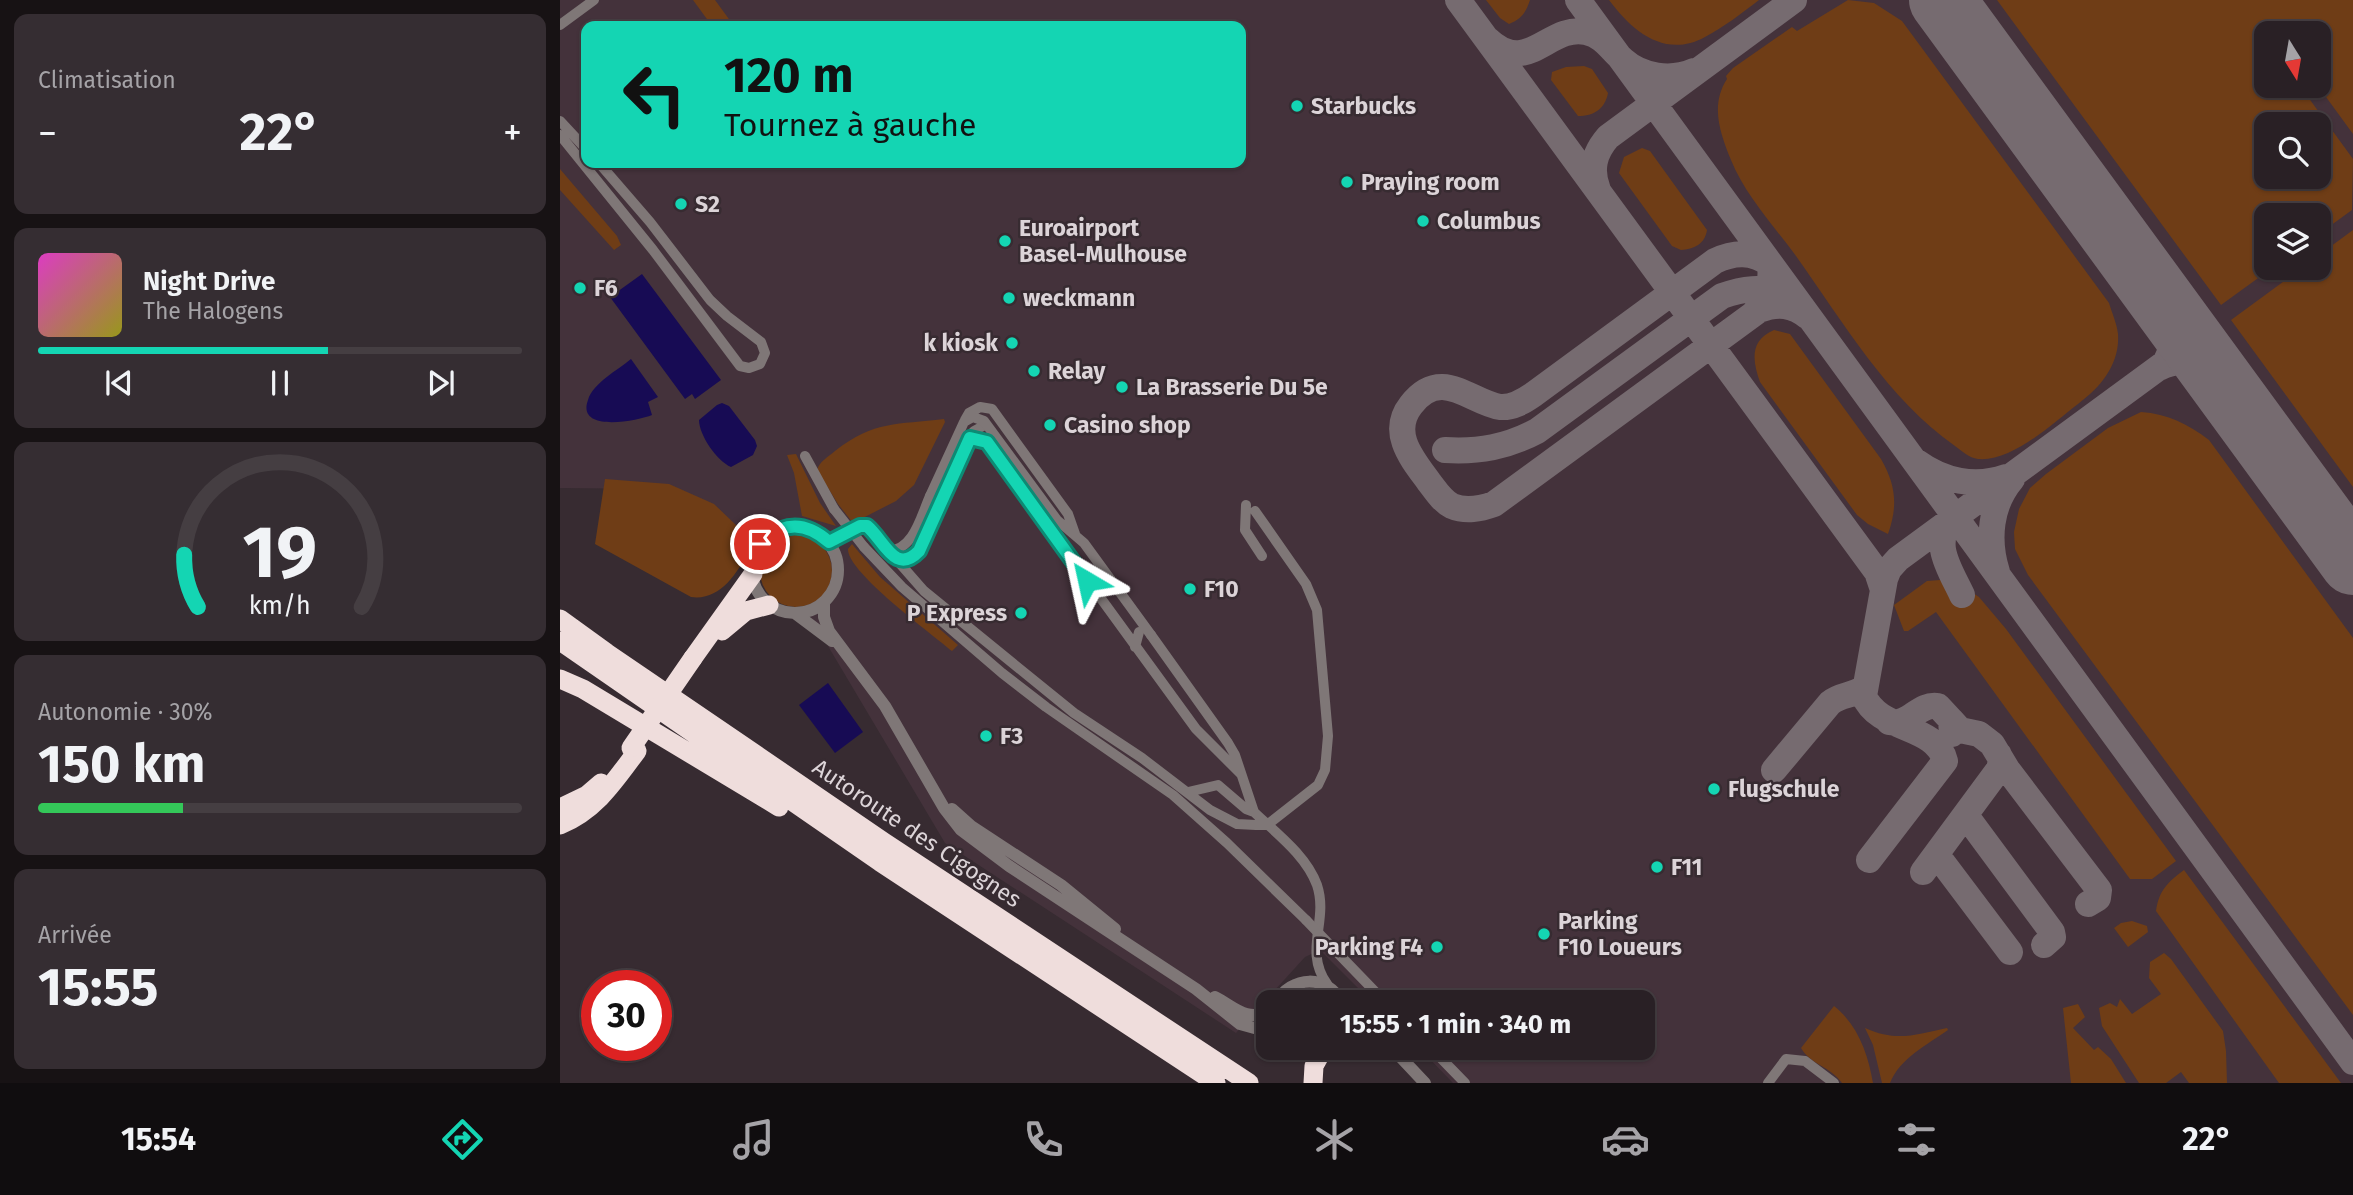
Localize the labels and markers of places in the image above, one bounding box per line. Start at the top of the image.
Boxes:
place label: Starbucks [1311,92,1416,120]
marker: Starbucks [1289,98,1305,114]
place label: Praying room [1361,168,1500,196]
marker: Praying room [1339,174,1355,190]
place label: S2 [695,190,720,218]
marker: S2 [673,196,689,212]
place label: Columbus [1437,207,1541,235]
marker: Columbus [1415,213,1431,229]
place label: Euroairport Basel-Mulhouse [1019,214,1187,268]
marker: Euroairport Basel-Mulhouse [997,233,1013,249]
place label: F6 [594,274,618,302]
marker: F6 [572,280,588,296]
place label: weckmann [1023,284,1135,312]
marker: weckmann [1001,290,1017,306]
place label: k kiosk [923,329,998,357]
marker: k kiosk [1004,335,1020,351]
place label: Relay [1048,357,1107,385]
marker: Relay [1026,363,1042,379]
place label: La Brasserie Du 5e [1136,373,1328,401]
marker: La Brasserie Du 5e [1114,379,1130,395]
place label: Casino shop [1064,411,1191,439]
marker: Casino shop [1042,417,1058,433]
pin [730,514,790,574]
place label: F10 [1204,575,1239,603]
marker: F10 [1182,581,1198,597]
place label: P Express [907,599,1007,627]
marker: P Express [1013,605,1029,621]
place label: F3 [1000,722,1023,750]
marker: F3 [978,728,994,744]
place label: Flugschule [1728,775,1840,803]
marker: Flugschule [1706,781,1722,797]
place label: F11 [1671,853,1702,881]
marker: F11 [1649,859,1665,875]
place label: Parking F10 Loueurs [1558,907,1682,961]
marker: Parking F10 Loueurs [1536,926,1552,942]
place label: Parking F4 [1315,933,1423,961]
marker: Parking F4 [1429,939,1445,955]

